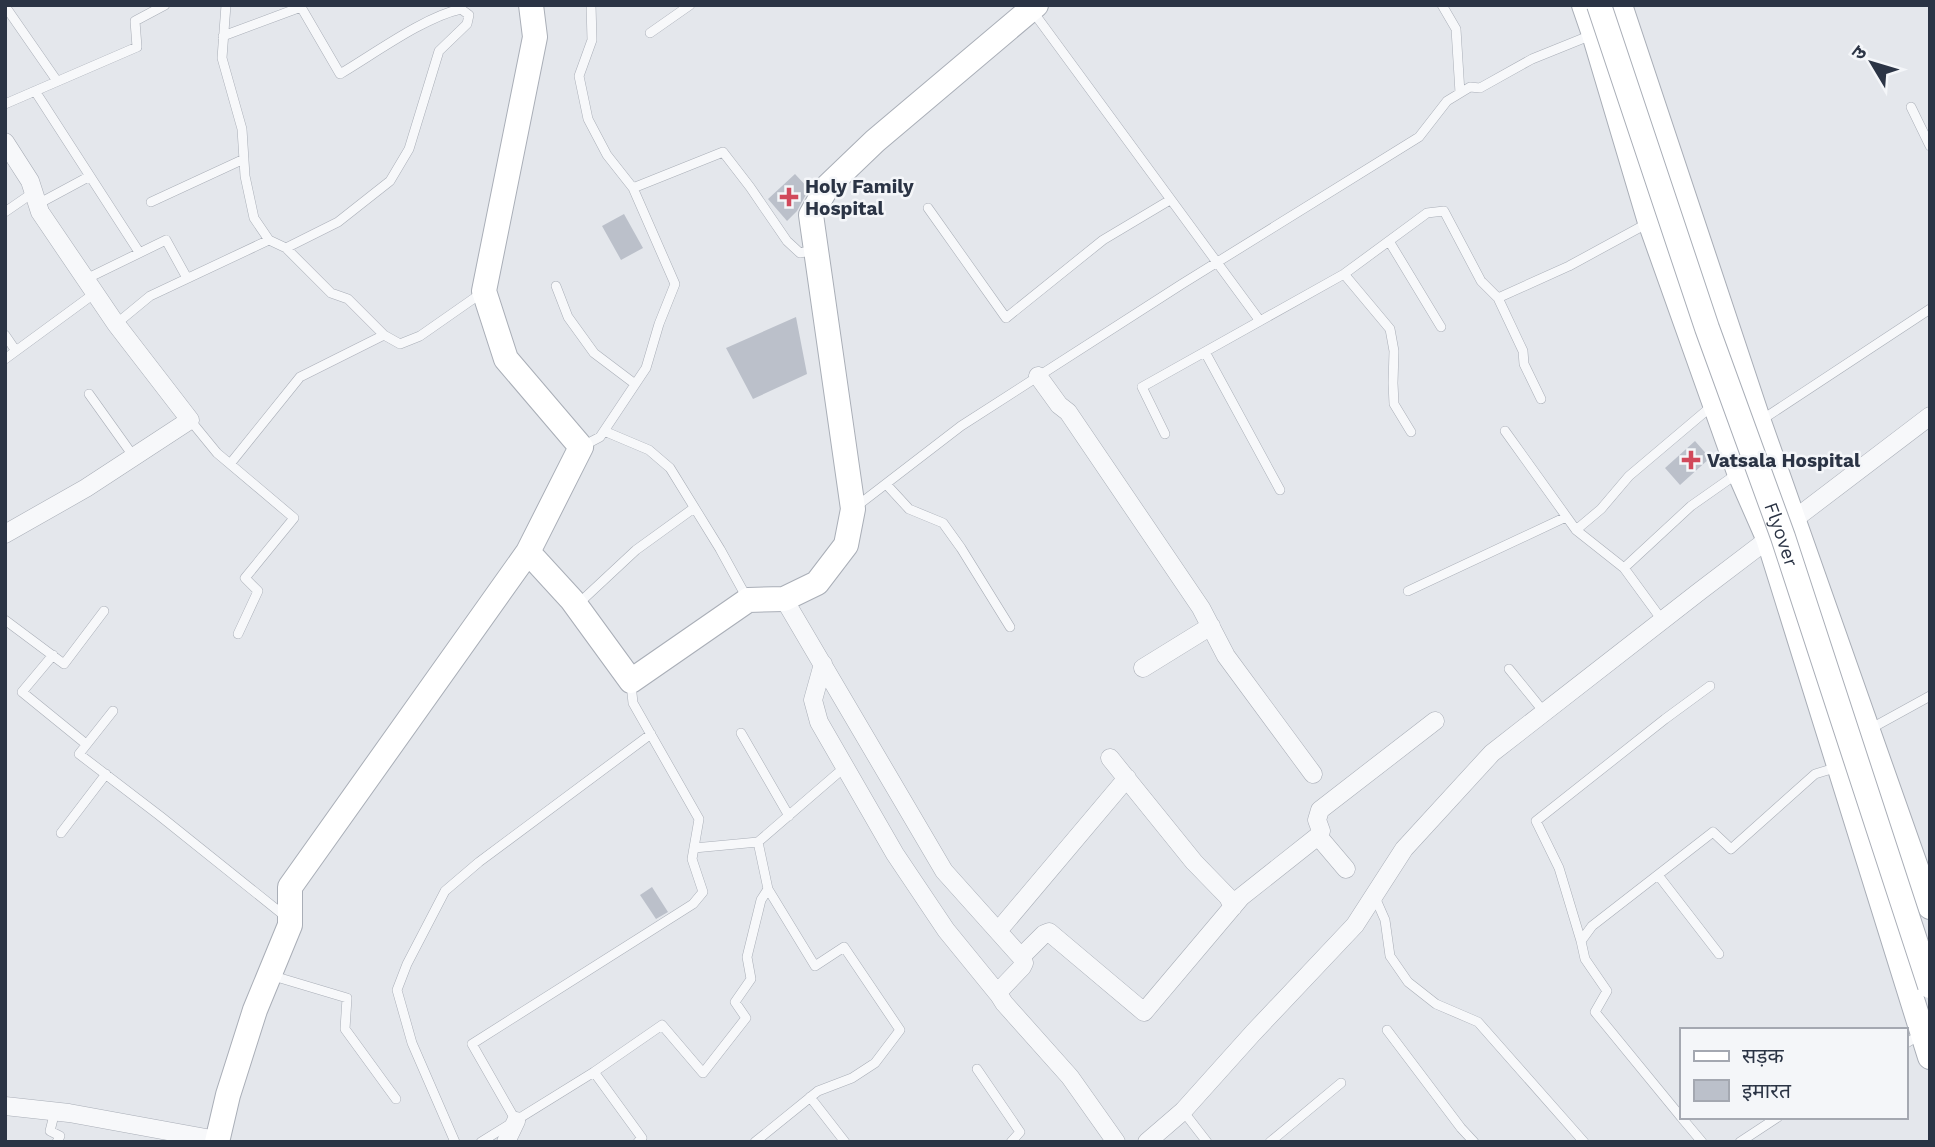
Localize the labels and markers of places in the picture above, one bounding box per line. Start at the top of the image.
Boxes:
place label: Holy Family Hospital [805,175,914,220]
marker: Holy Family Hospital [779,187,799,207]
place label: Vatsala Hospital [1707,449,1861,472]
marker: Vatsala Hospital [1681,450,1701,470]

